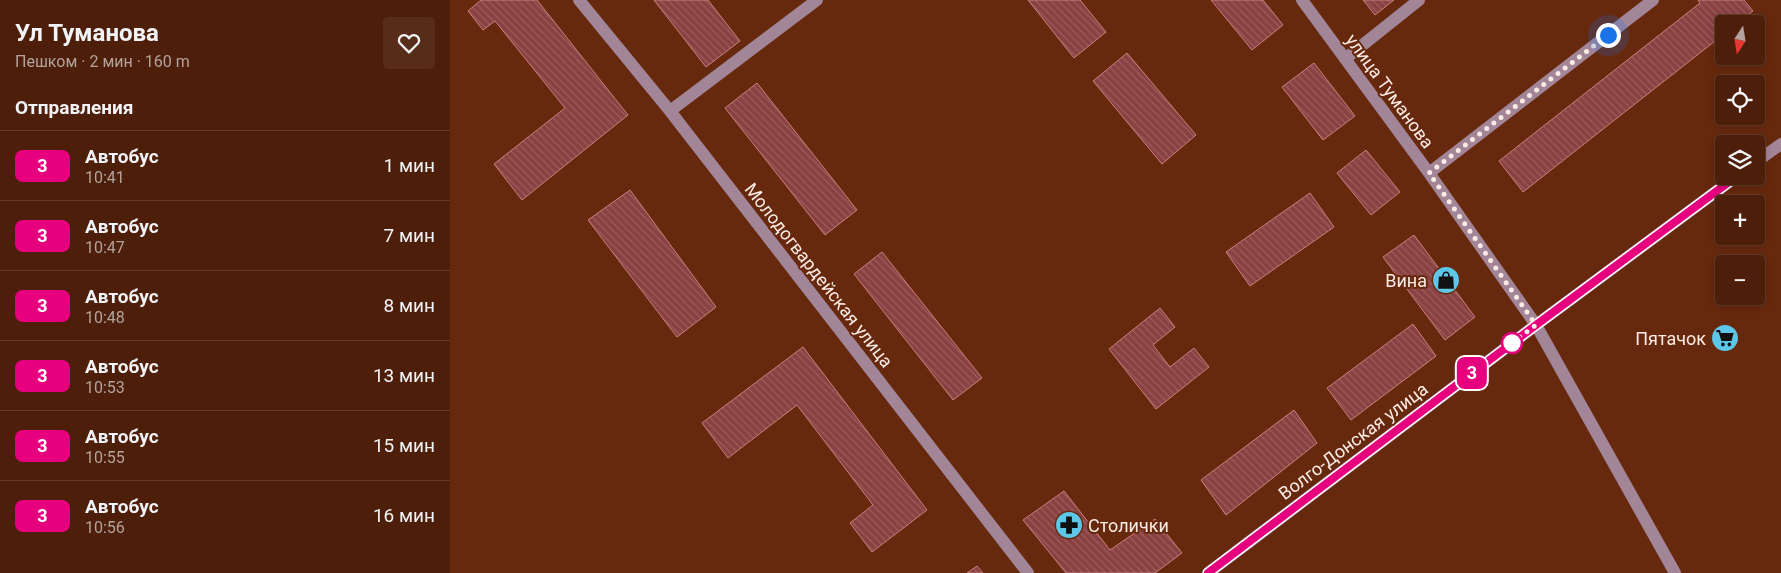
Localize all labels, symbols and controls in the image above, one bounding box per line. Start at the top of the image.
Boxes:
north arrow [1715,15,1765,65]
map controls [1715,15,1765,305]
button: heart [383,17,435,69]
text: Ул Туманова [15,19,159,47]
your location [1596,23,1621,48]
street label: улица Туманова [1342,30,1438,152]
text: Пешком · 2 мин · 160 m [15,52,190,71]
button: locate [1715,75,1765,125]
text: Отправления [15,96,133,119]
button: layers [1715,135,1765,185]
text: Автобус [85,145,159,168]
text: 1 мин [384,154,435,177]
text: 3 [37,155,48,176]
text: 10:41 [85,168,125,187]
street label: Молодогвардейская улица [741,179,897,371]
button: + [1715,195,1765,245]
text: Автобус [85,215,159,238]
text: 7 мин [384,224,435,247]
text: 3 [37,225,48,246]
text: 10:47 [85,238,125,257]
button: − [1715,255,1765,305]
shop icon: Вина [1431,265,1461,295]
place label: Вина [1385,270,1427,291]
text: Автобус [85,285,159,308]
text: 8 мин [384,294,435,317]
text: 3 [37,295,48,316]
text: 10:48 [85,308,125,327]
supermarket icon: Пятачок [1710,323,1740,353]
place label: Пятачок [1635,328,1706,349]
unlabelled marker [1501,332,1523,354]
text: Автобус [85,355,159,378]
line badge: 3 [1456,357,1488,389]
text: 3 [1467,362,1477,383]
text: 13 мин [373,364,435,387]
text: 3 [37,365,48,386]
text: 10:53 [85,378,125,397]
street label: Волго-Донская улица [1274,378,1432,504]
text: Автобус [85,425,159,448]
text: 15 мин [373,434,435,457]
text: 3 [37,435,48,456]
text: 10:55 [85,448,125,467]
text: Автобус [85,495,159,518]
text: 16 мин [373,504,435,527]
text: 3 [37,505,48,526]
pharmacy icon: Столички [1054,510,1084,540]
place label: Столички [1088,515,1169,536]
text: 10:56 [85,518,125,537]

